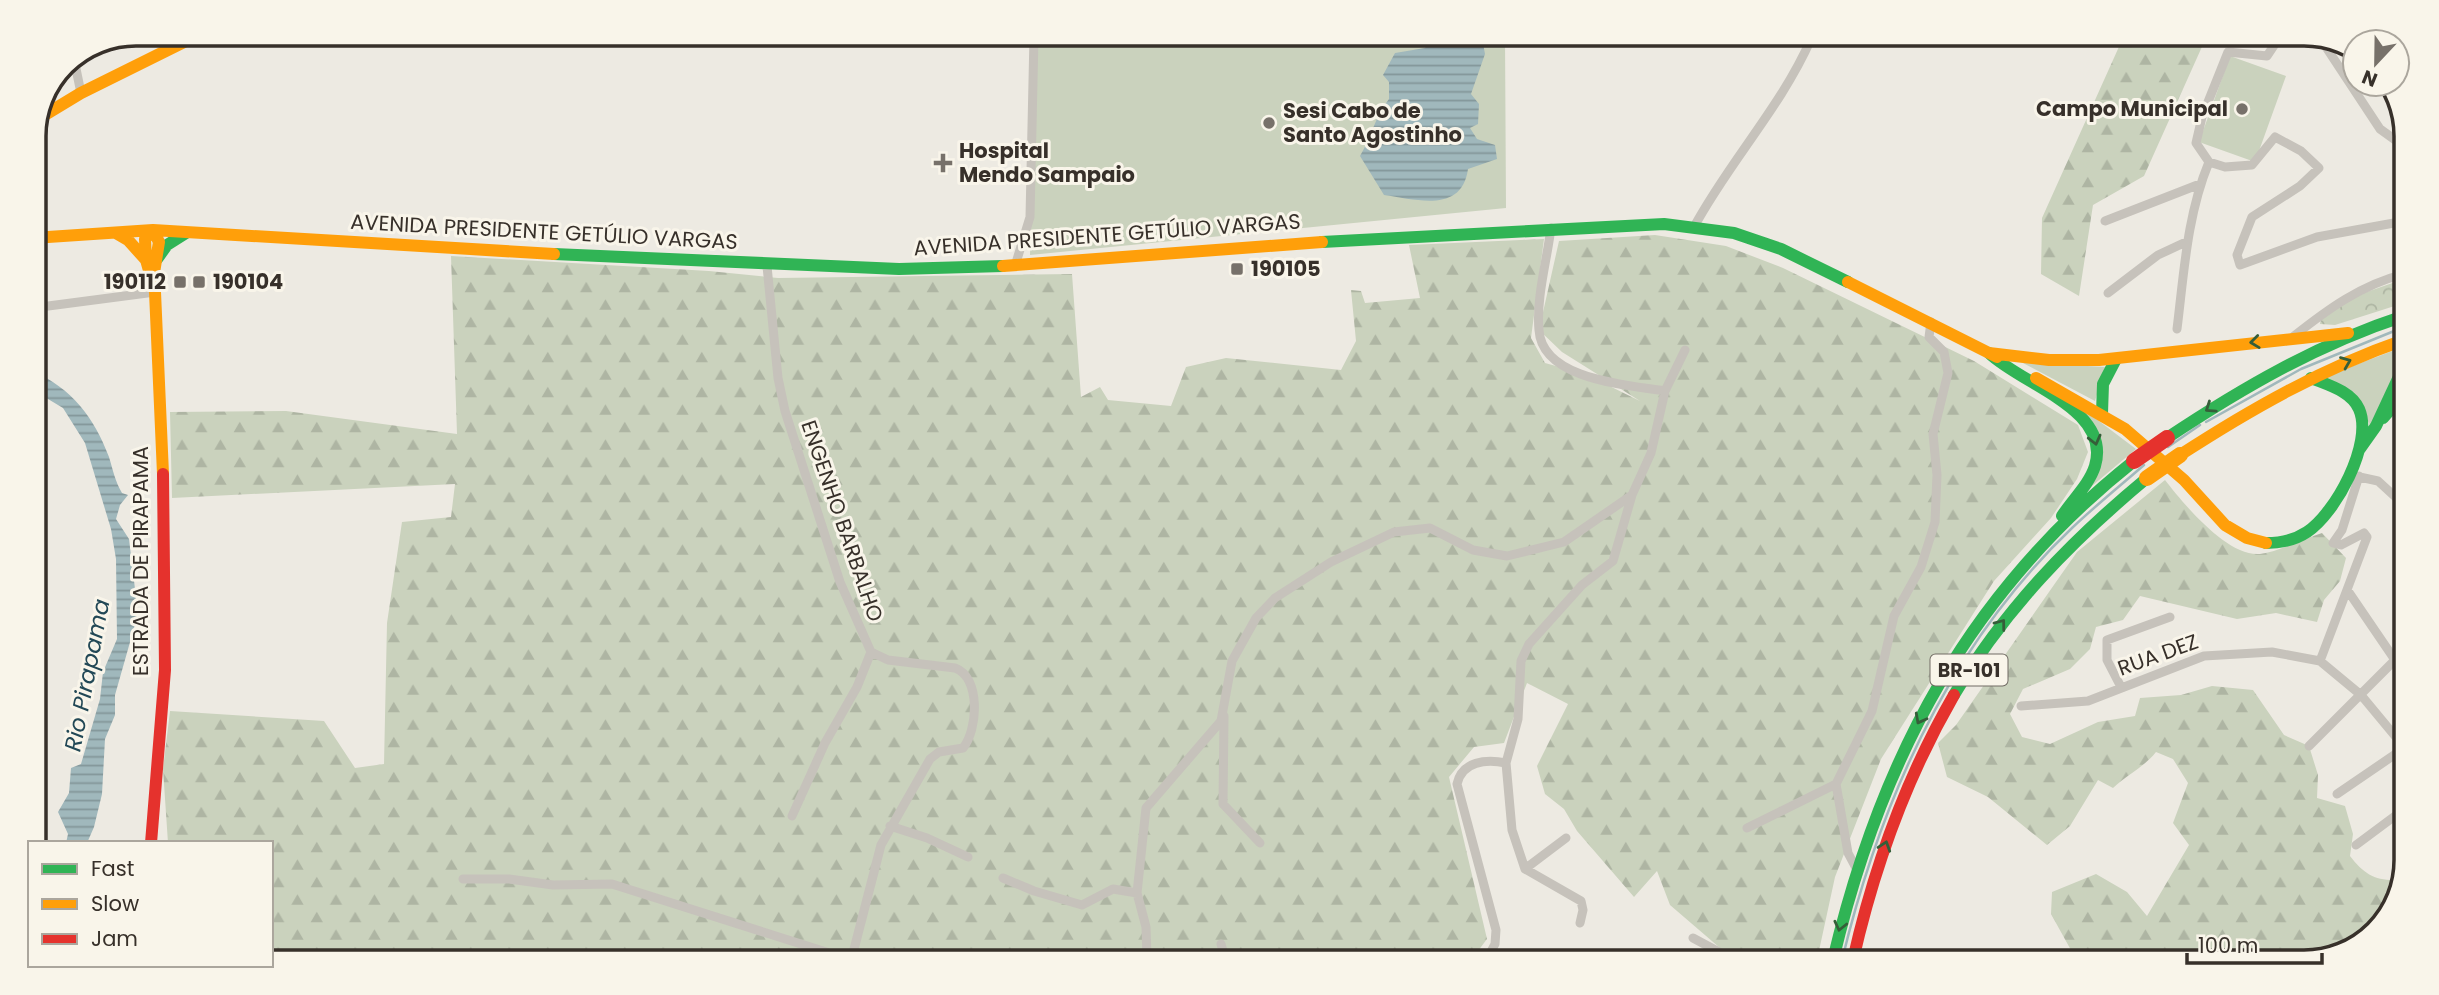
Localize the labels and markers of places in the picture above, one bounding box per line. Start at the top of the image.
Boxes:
place label: Campo Municipal [2036,94,2228,123]
place label: Sesi Cabo de Santo Agostinho [1283,96,1462,149]
marker: Campo Municipal [2234,101,2250,117]
marker: Sesi Cabo de Santo Agostinho [1261,115,1277,131]
place label: Hospital Mendo Sampaio [959,136,1135,189]
marker: Hospital Mendo Sampaio [933,153,953,173]
place label: 190105 [1251,254,1321,283]
marker: 190105 [1229,261,1245,277]
place label: 190112 [104,267,166,296]
place label: 190104 [213,267,283,296]
marker: 190112 [172,274,188,290]
marker: 190104 [191,274,207,290]

